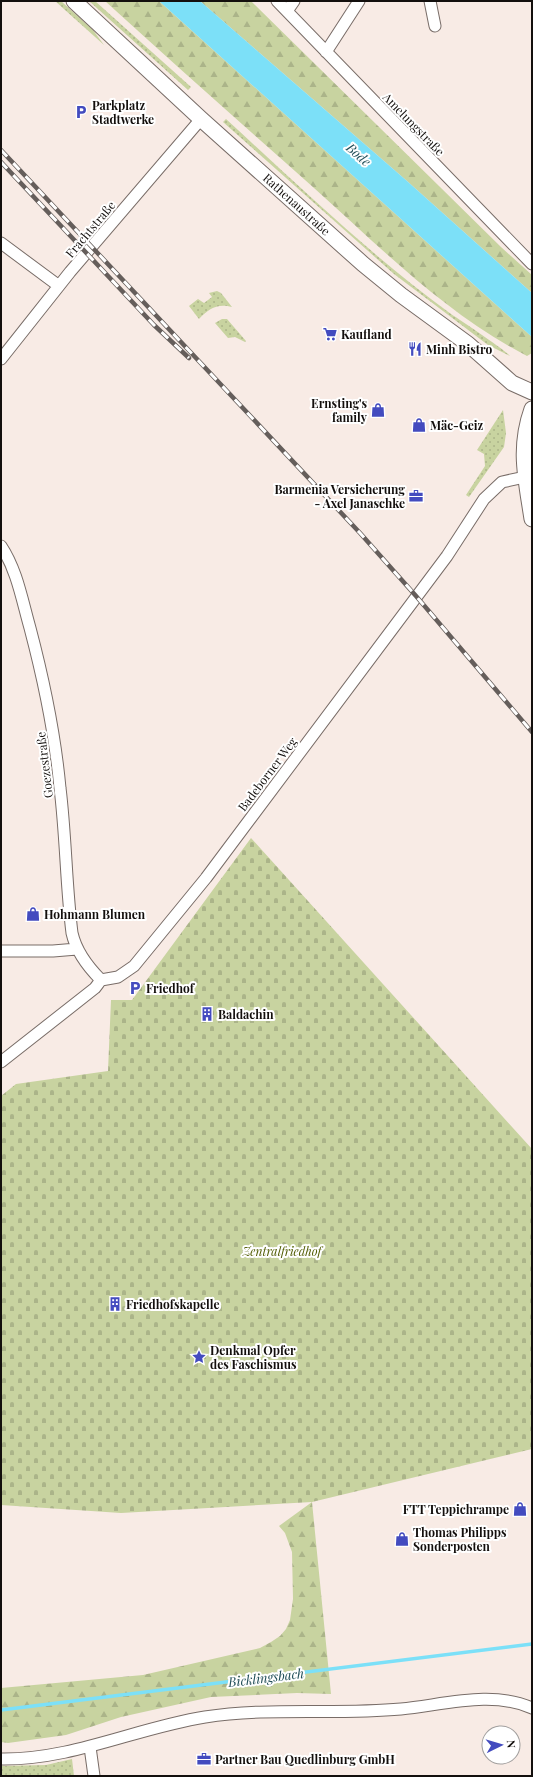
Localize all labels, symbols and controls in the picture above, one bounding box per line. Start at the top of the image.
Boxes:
street label: Amelungstraße [379,88,448,159]
place label: Parkplatz Stadtwerke [92,97,154,127]
parking icon: Parkplatz Stadtwerke [73,104,89,120]
water label: Bode [342,138,375,170]
street label: Rathenaustraße [260,170,334,238]
street label: Frachtstraße [62,197,118,261]
supermarket icon: Kaufland [322,326,338,342]
place label: Kaufland [341,326,392,342]
restaurant icon: Minh Bistro [407,341,423,357]
place label: Minh Bistro [426,341,492,357]
place label: Ernsting's family [311,395,368,425]
shop icon: Ernsting's family [370,402,386,418]
shop icon: Mäc-Geiz [411,417,427,433]
place label: Mäc-Geiz [430,417,484,433]
place label: Barmenia Versicherung - Axel Janaschke [274,481,405,511]
office icon: Barmenia Versicherung - Axel Janaschke [408,488,424,504]
street label: Goezestraße [32,731,56,799]
street label: Badeborner Weg [234,733,300,814]
shop icon: Hohmann Blumen [25,906,41,922]
place label: Hohmann Blumen [44,906,146,922]
parking icon: Friedhof [127,980,143,996]
place label: Friedhof [146,980,196,996]
building icon: Baldachin [199,1006,215,1022]
place label: Baldachin [218,1006,274,1022]
park label: Zentralfriedhof [242,1243,323,1259]
building icon: Friedhofskapelle [107,1296,123,1312]
place label: Friedhofskapelle [126,1296,219,1312]
place label: Denkmal Opfer des Faschismus [210,1342,297,1372]
place icon: Denkmal Opfer des Faschismus [191,1349,207,1365]
place label: FTT Teppichrampe [403,1501,509,1517]
shop icon: FTT Teppichrampe [512,1501,528,1517]
place label: Thomas Philipps Sonderposten [413,1524,507,1554]
shop icon: Thomas Philipps Sonderposten [394,1531,410,1547]
water label: Bicklingsbach [226,1664,305,1690]
north arrow [481,1725,521,1765]
text: N [504,1739,519,1749]
office icon: Partner Bau Quedlinburg GmbH [196,1751,212,1767]
place label: Partner Bau Quedlinburg GmbH [215,1751,395,1767]

